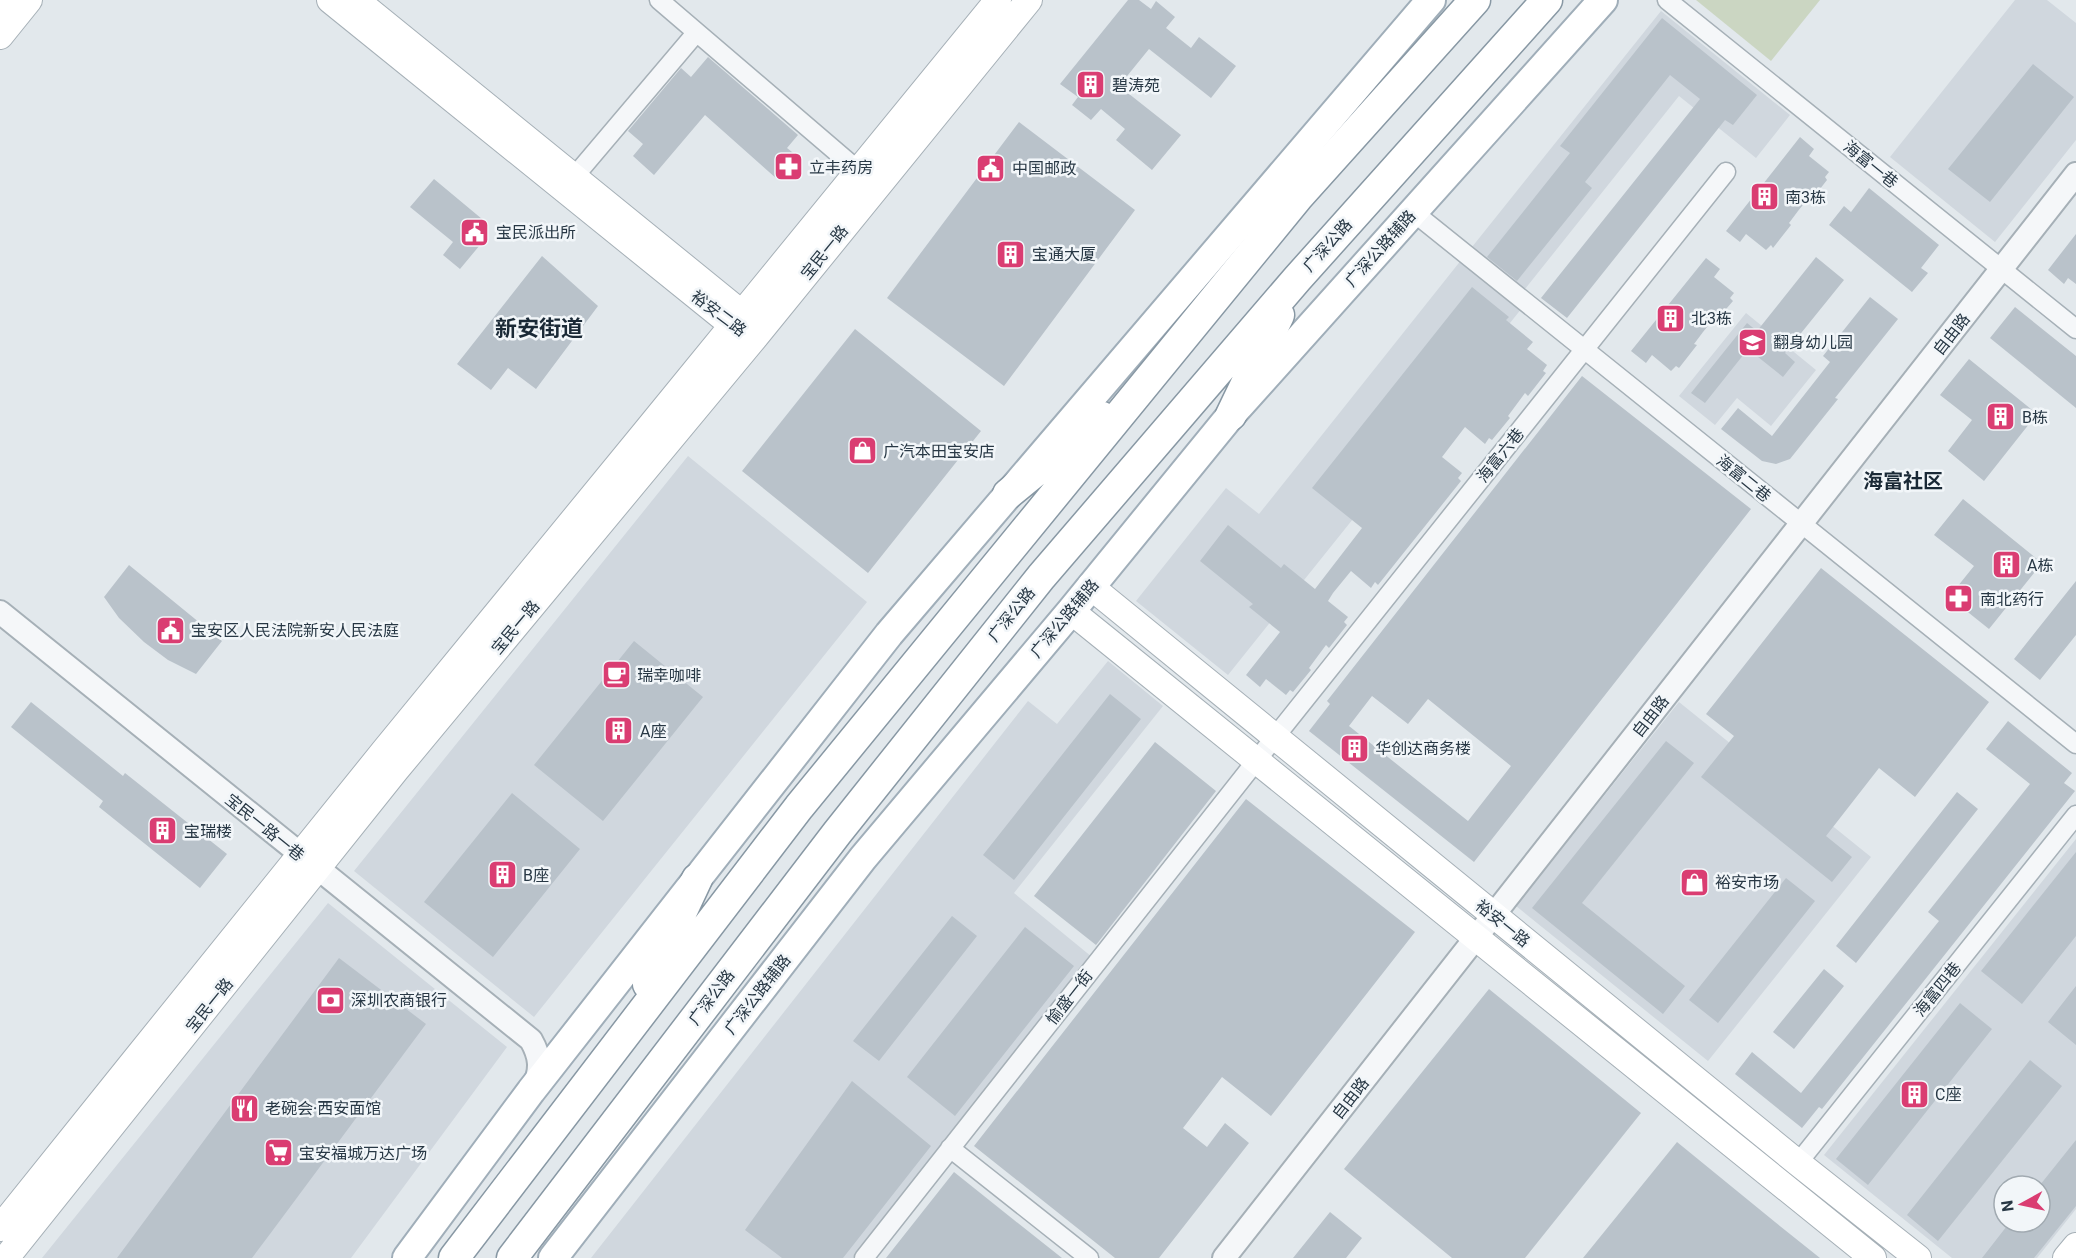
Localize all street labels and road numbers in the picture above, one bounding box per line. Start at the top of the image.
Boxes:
street label: 海富一巷 [1840,137,1902,192]
street label: 广深公路辅路 [1341,206,1420,290]
street label: 广深公路 [1299,215,1356,275]
street label: 宝民一路 [797,221,852,283]
street label: 裕安二路 [687,287,750,340]
street label: 自由路 [1929,310,1974,359]
street label: 海富六巷 [1473,424,1528,486]
street label: 海富二巷 [1713,451,1775,506]
street label: 广深公路辅路 [1026,575,1103,661]
street label: 广深公路 [984,583,1039,645]
street label: 宝民一路 [488,597,543,658]
street label: 自由路 [1628,692,1673,741]
street label: 宝民一路一巷 [221,790,308,865]
street label: 裕安一路 [1472,896,1534,951]
street label: 广深公路辅路 [720,951,794,1038]
street label: 海富四巷 [1910,958,1965,1020]
street label: 广深公路 [685,966,738,1029]
street label: 愉盛一街 [1042,966,1097,1028]
street label: 宝民一路 [182,974,237,1036]
street label: 自由路 [1328,1074,1373,1123]

